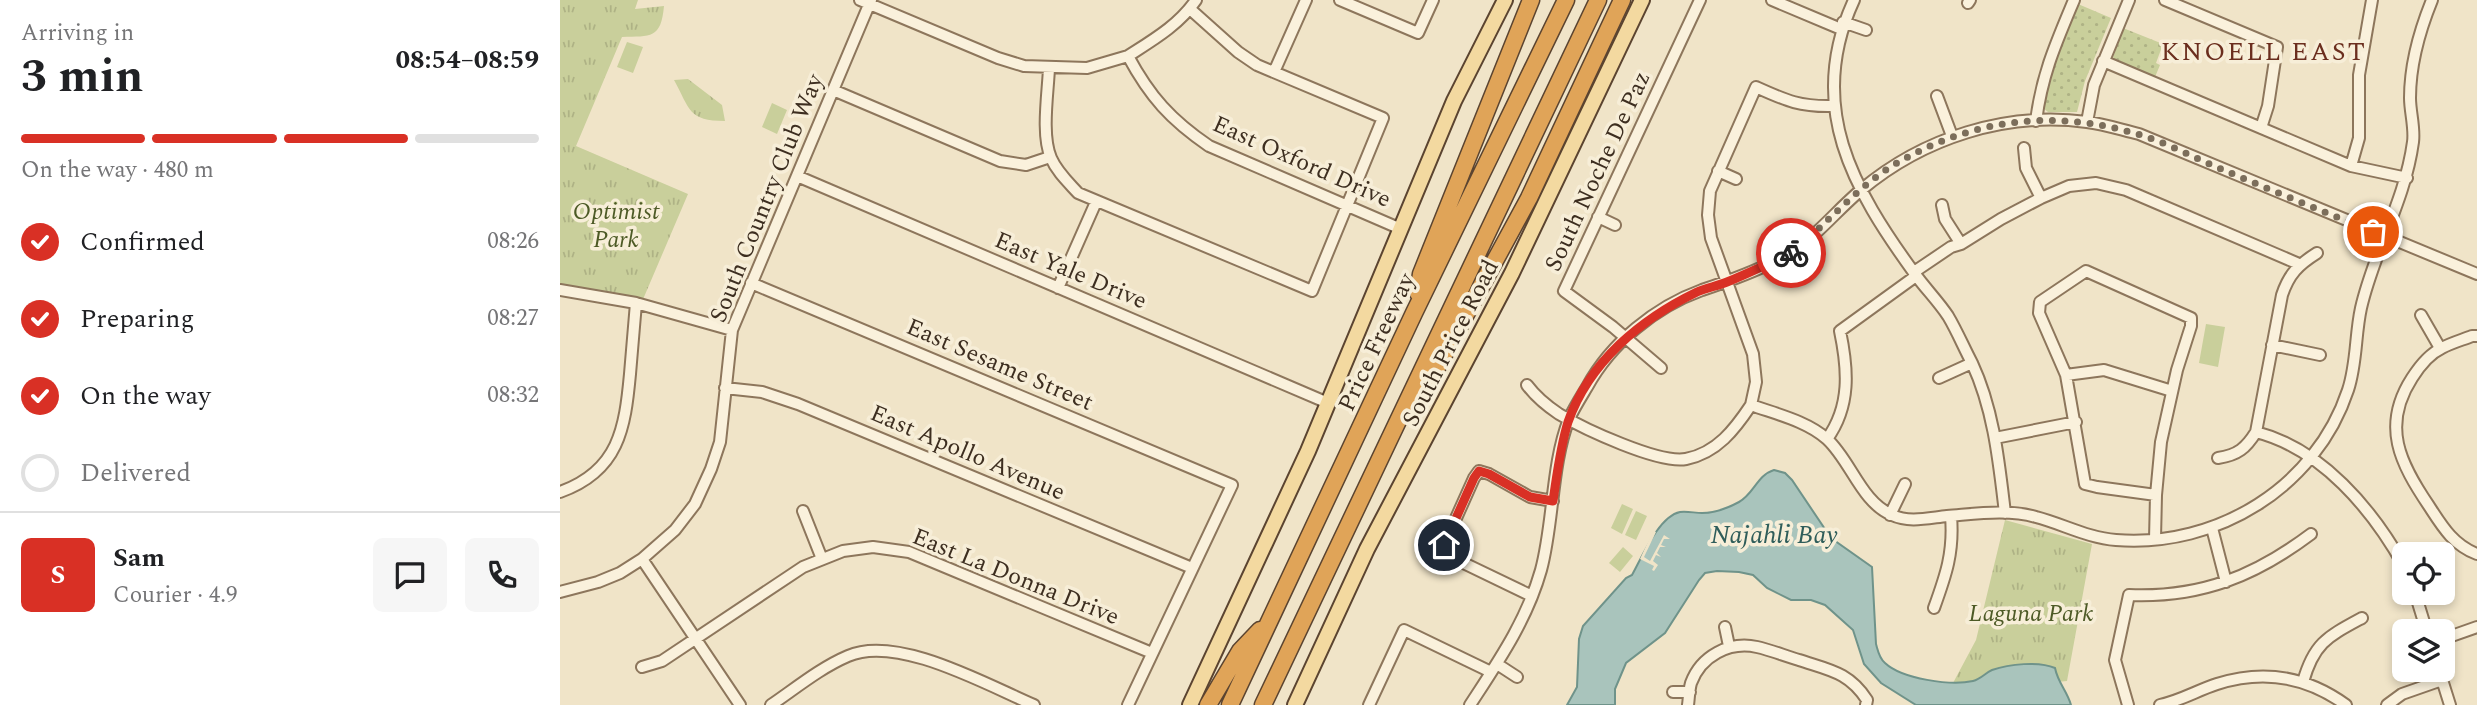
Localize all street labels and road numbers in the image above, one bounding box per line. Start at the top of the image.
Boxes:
street label: South Noche De Paz [1536,65,1660,278]
street label: South Country Club Way [701,67,834,328]
street label: East Oxford Drive [1206,106,1397,217]
street label: East Yale Drive [989,223,1152,319]
street label: South Price Road [1393,254,1509,433]
street label: Price Freeway [1329,266,1425,418]
street label: East Sesame Street [900,309,1099,421]
street label: East Apollo Avenue [864,396,1071,510]
street label: East La Donna Drive [907,519,1125,635]

